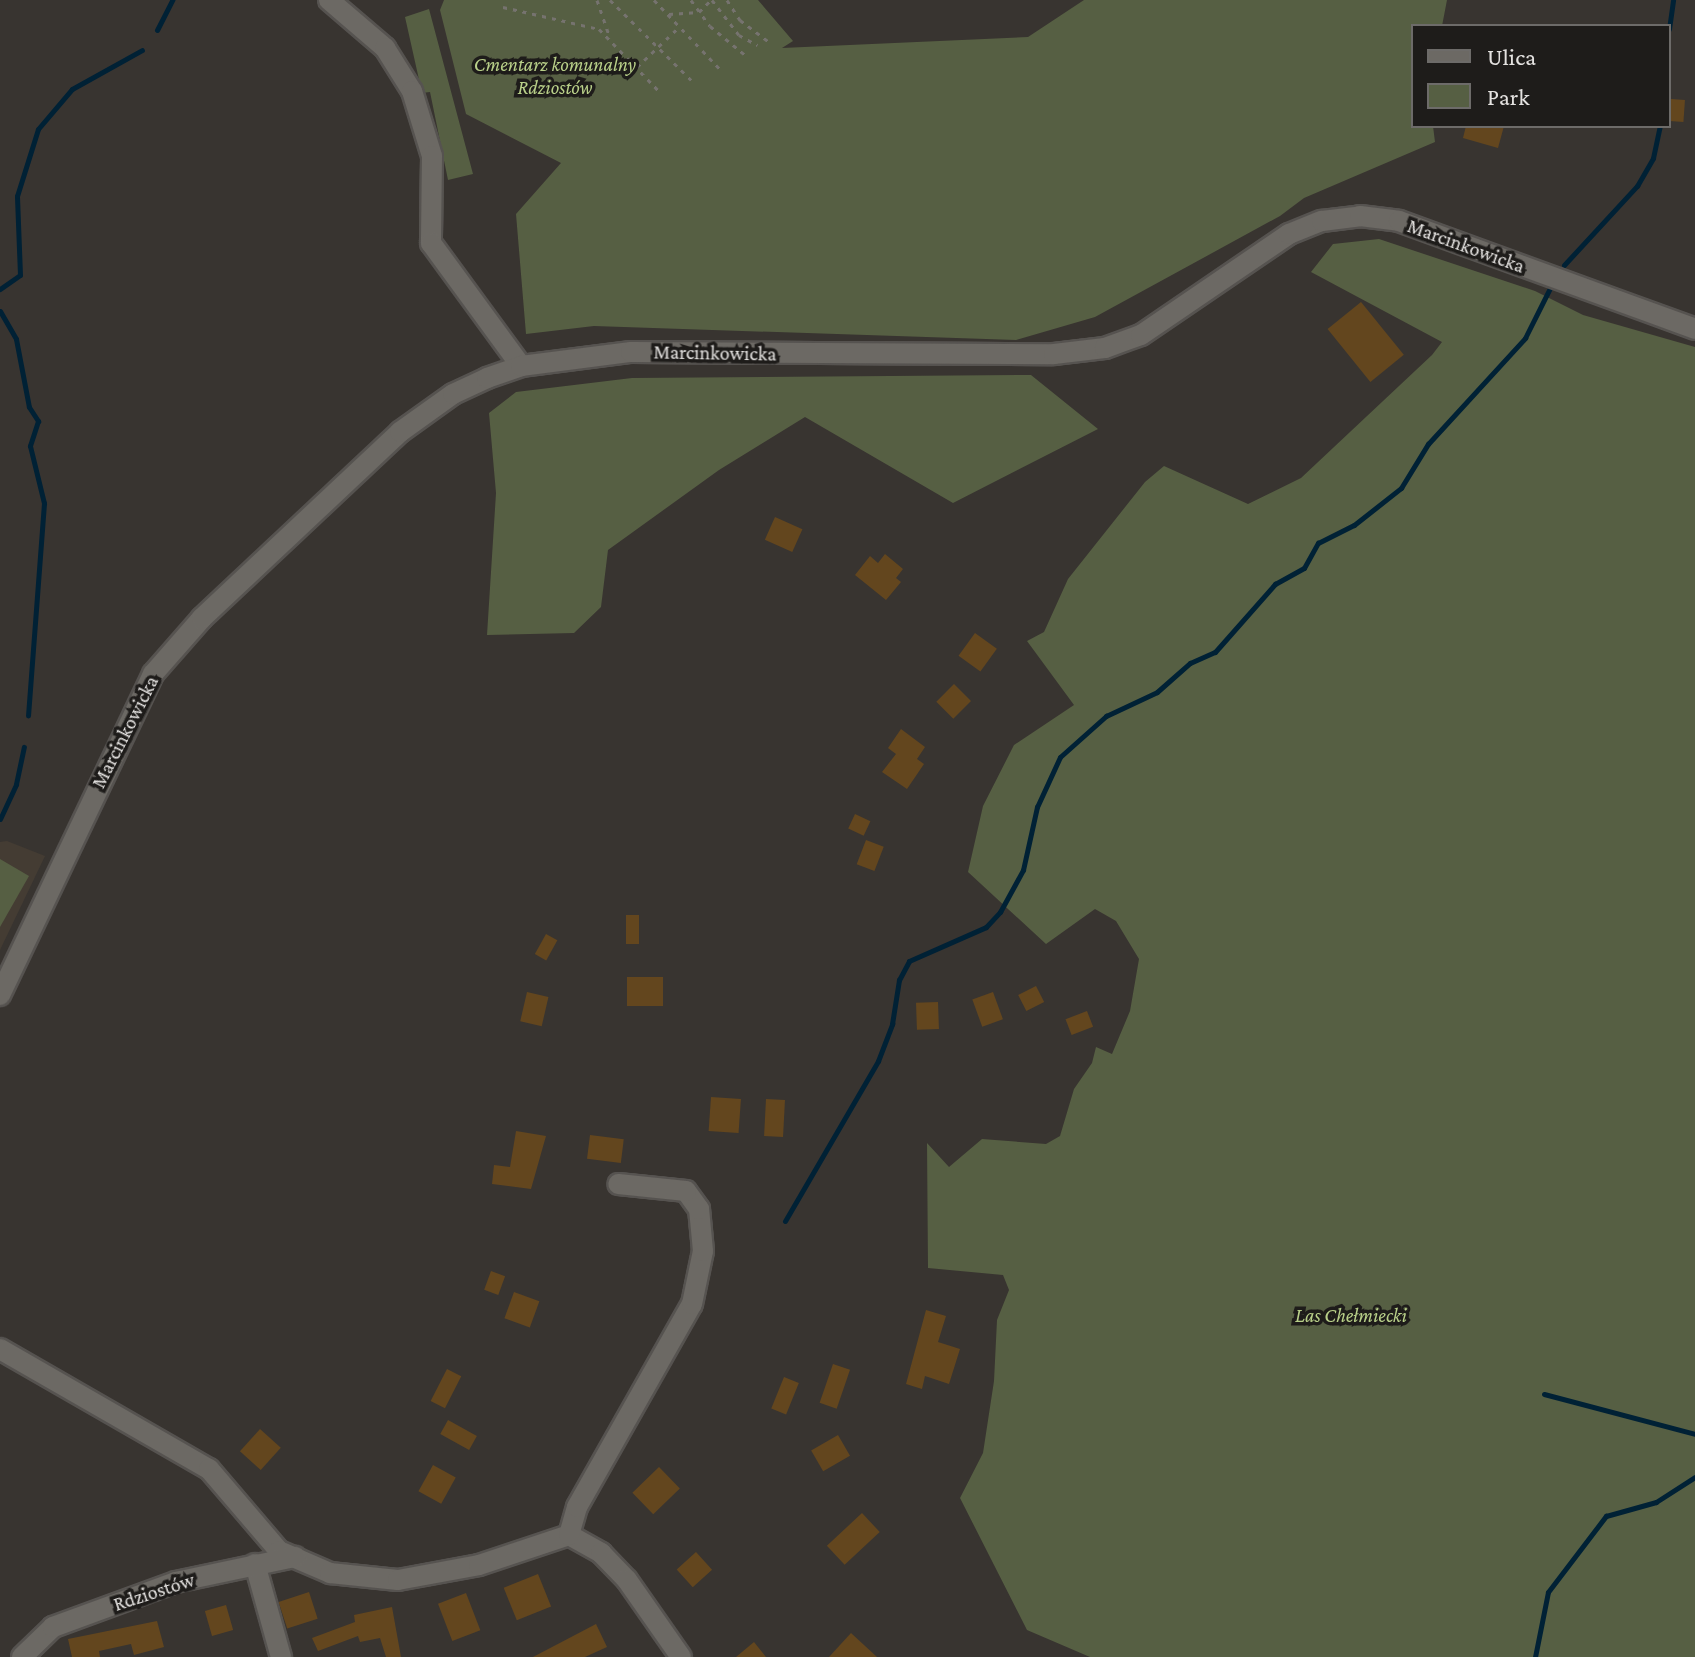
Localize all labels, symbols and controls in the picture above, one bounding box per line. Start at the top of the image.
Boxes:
legend [1411,24,1671,128]
text: Ulica [1487,43,1536,70]
park label: Cmentarz komunalny Rdziostów [474,52,636,99]
text: Park [1487,83,1530,110]
street label: Marcinkowicka [1404,214,1528,278]
street label: Marcinkowicka [653,340,777,366]
street label: Marcinkowicka [86,672,164,792]
park label: Las Chełmiecki [1295,1303,1407,1327]
street label: Rdziostów [110,1568,198,1616]

